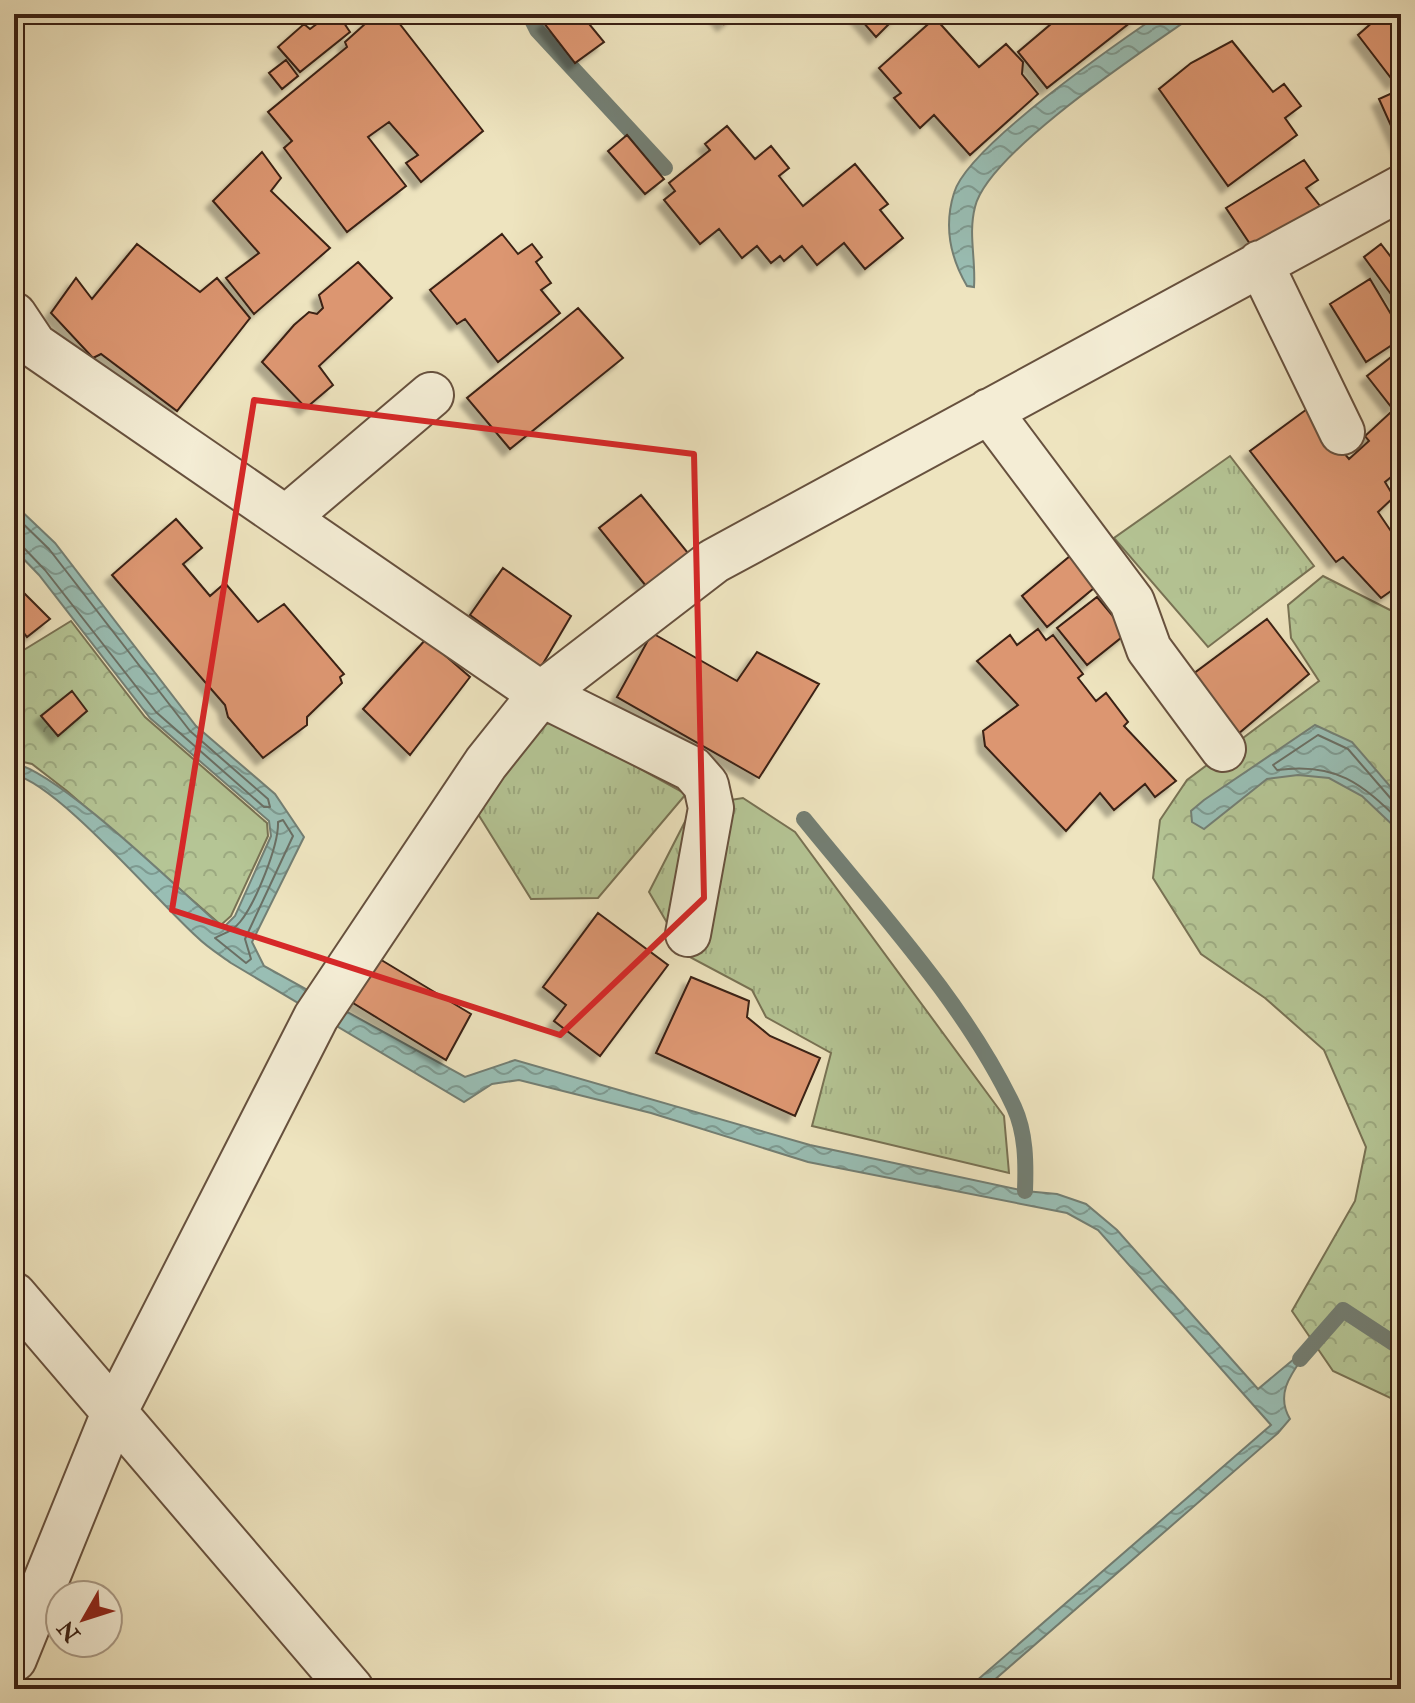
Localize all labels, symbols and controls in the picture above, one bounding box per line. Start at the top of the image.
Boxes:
north arrow [44,1579,124,1659]
text: N [52,1614,87,1648]

